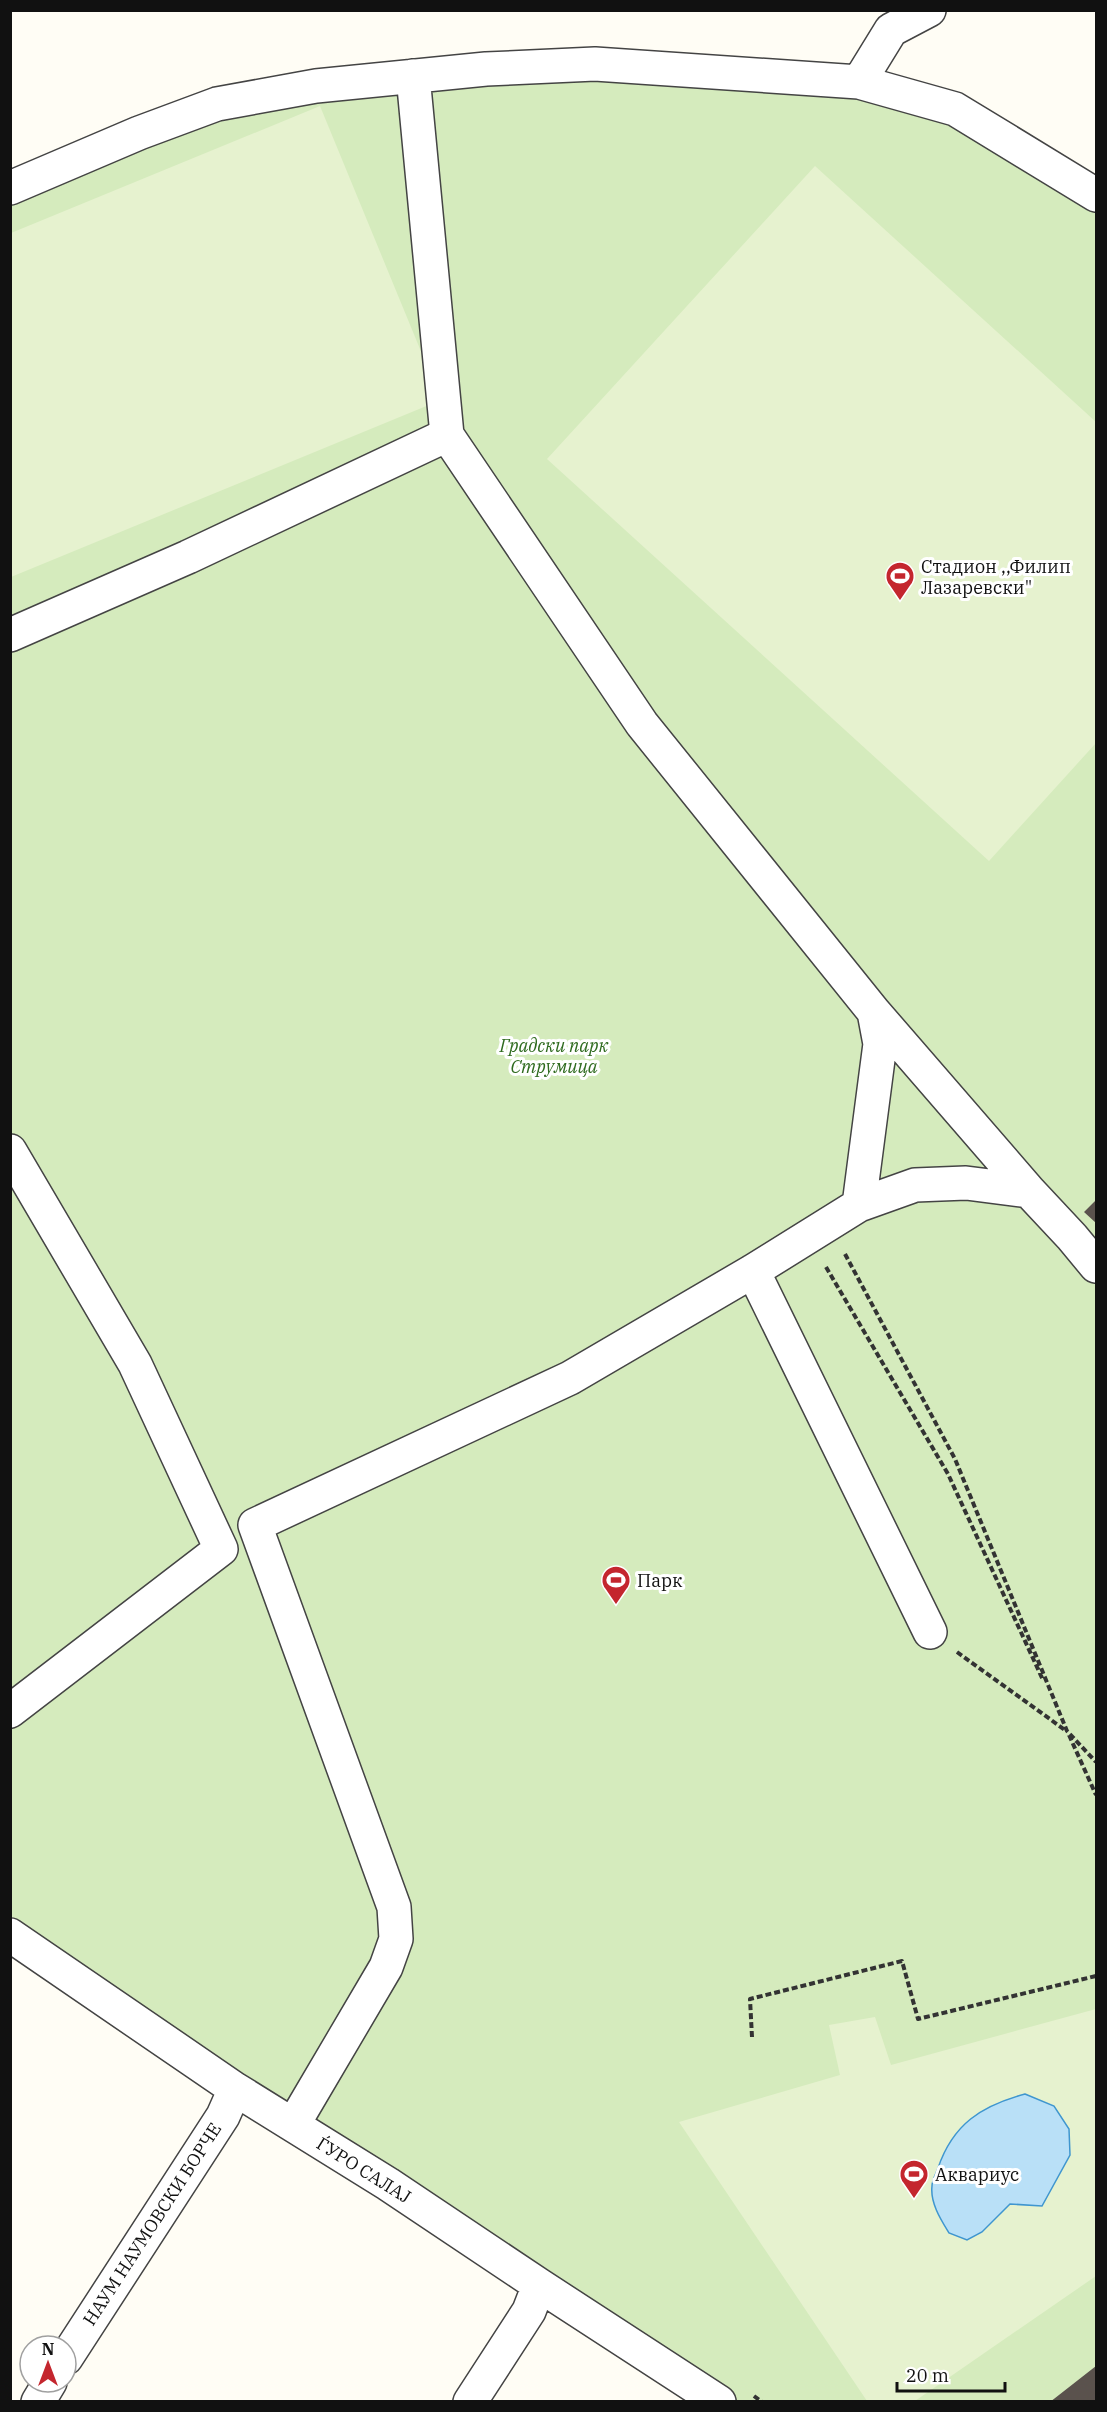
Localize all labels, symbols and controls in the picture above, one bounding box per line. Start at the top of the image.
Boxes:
place label: Стадион ,,Филип Лазаревски" [921,555,1071,599]
sports icon: Стадион ,,Филип Лазаревски" [884,560,916,602]
park label: Градски парк Струмица [499,1034,609,1078]
sports icon: Парк [600,1564,632,1606]
place label: Парк [637,1569,683,1592]
street label: НАУМ НАУМОВСКИ БОРЧЕ [78,2118,226,2330]
street label: ЃУРО САЛАЈ [312,2132,416,2208]
sports icon: Аквариус [898,2158,930,2200]
place label: Аквариус [935,2163,1019,2186]
north arrow [18,2334,78,2394]
text: N [42,2339,54,2359]
scale bar [897,2355,1005,2393]
text: 20 m [906,2364,949,2387]

